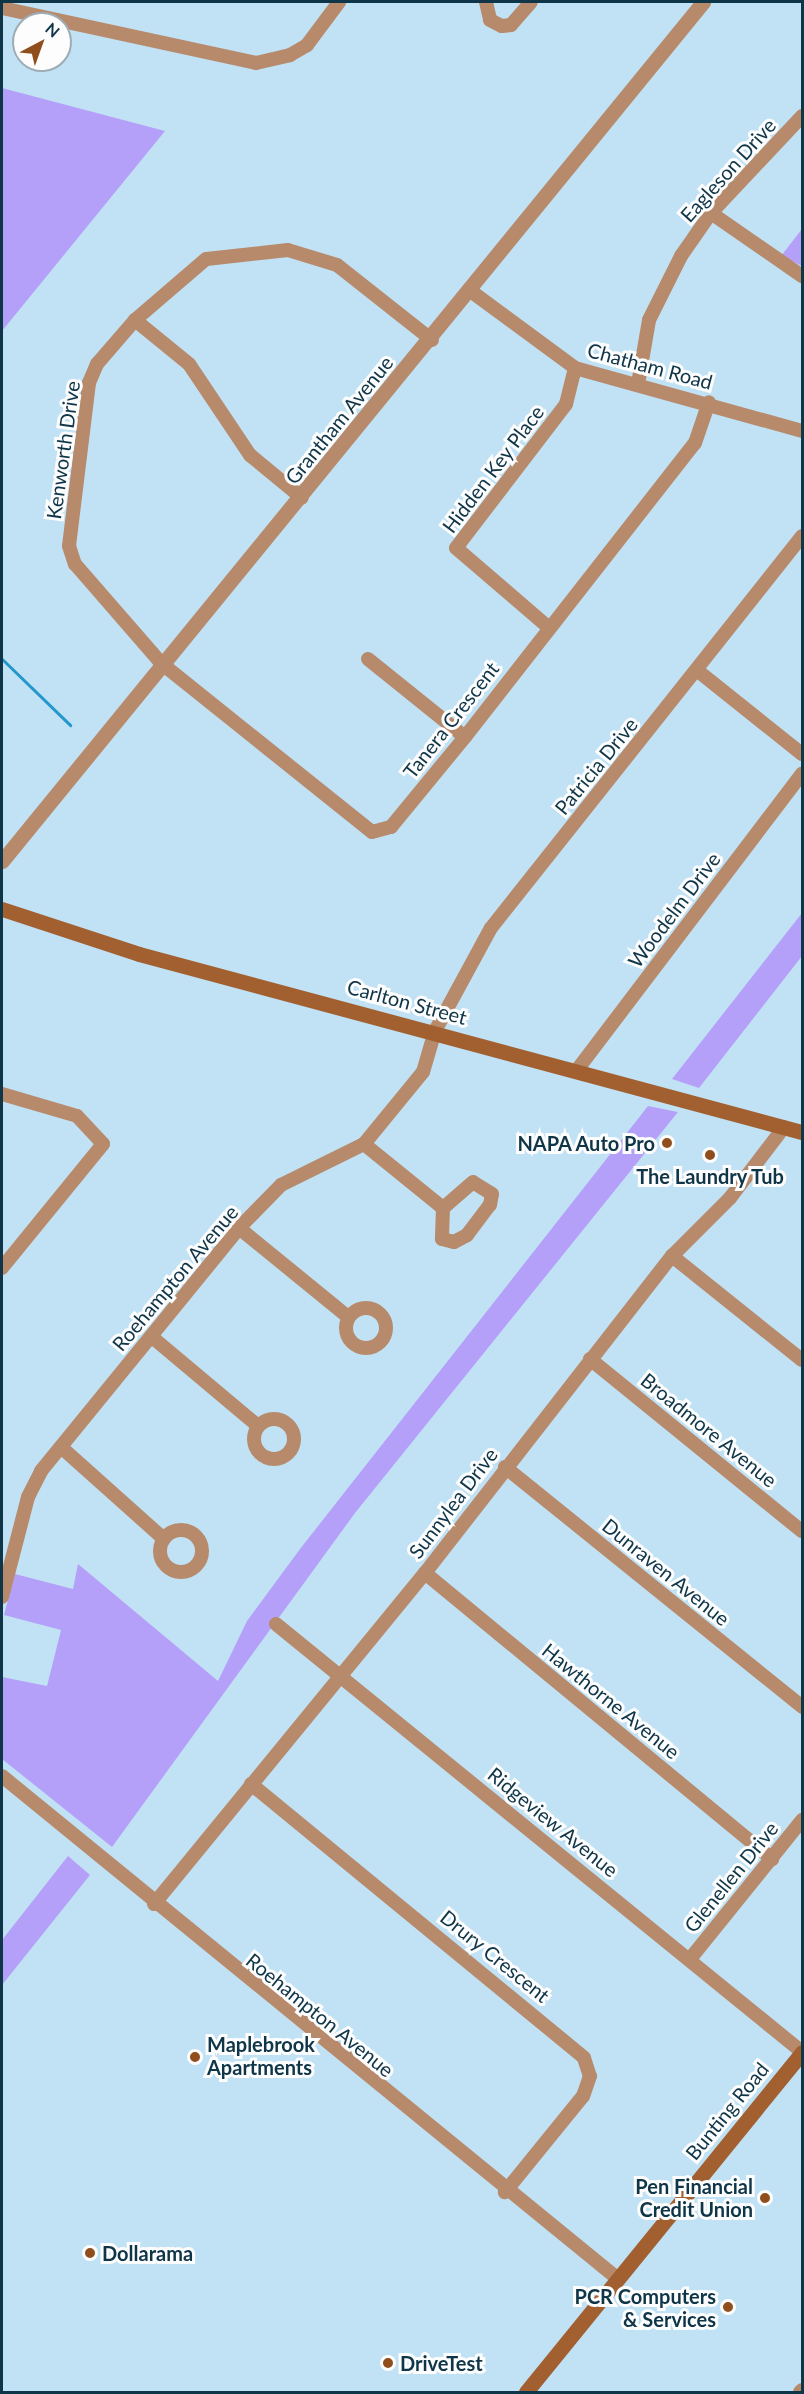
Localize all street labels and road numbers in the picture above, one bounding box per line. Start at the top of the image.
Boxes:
street label: Eagleson Drive [675,113,781,227]
street label: Chatham Road [585,338,715,394]
street label: Grantham Avenue [280,351,398,489]
street label: Kenworth Drive [41,379,85,521]
street label: Hidden Key Place [437,400,549,538]
street label: Tanera Crescent [398,657,504,783]
street label: Patricia Drive [550,713,642,819]
street label: Woodelm Drive [623,848,725,972]
street label: Carlton Street [345,975,469,1029]
street label: Roehampton Avenue [107,1200,243,1356]
street label: Broadmore Avenue [636,1368,782,1492]
street label: Sunnylea Drive [404,1443,502,1563]
street label: Dunraven Avenue [597,1513,735,1631]
street label: Hawthorne Avenue [537,1638,685,1764]
street label: Ridgeview Avenue [483,1762,623,1882]
street label: Glenellen Drive [679,1817,783,1937]
street label: Drury Crescent [436,1905,554,2007]
street label: Roehampton Avenue [241,1948,399,2082]
street label: Bunting Road [680,2057,774,2165]

